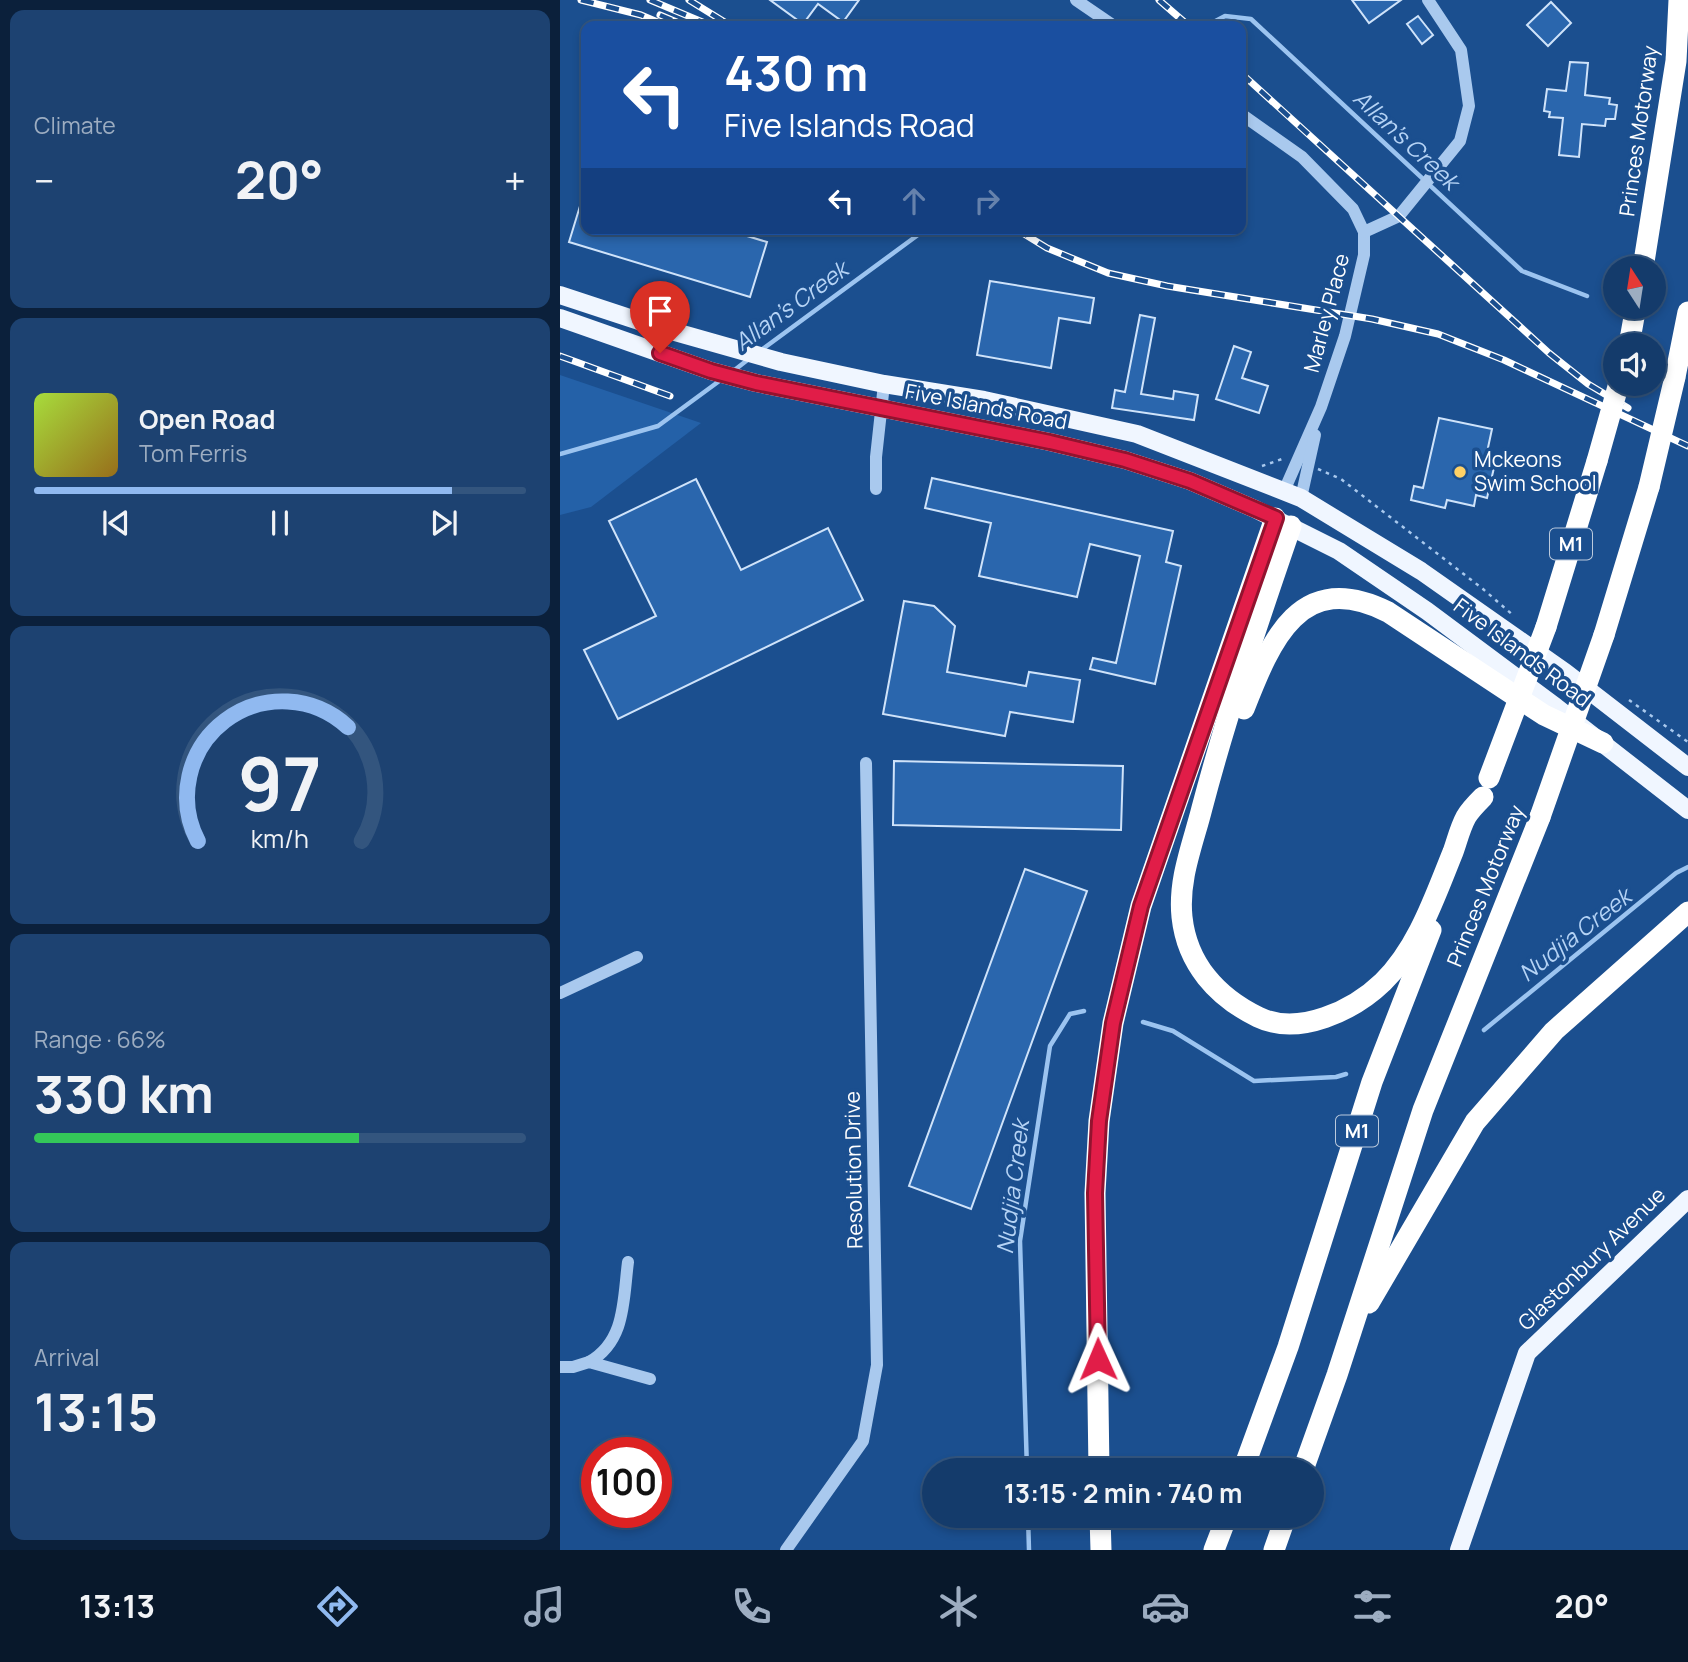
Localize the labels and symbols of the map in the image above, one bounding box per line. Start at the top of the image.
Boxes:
street label: Princes Motorway [1612,44,1664,218]
water label: Allan's Creek [1347,82,1469,199]
street label: Marley Place [1297,250,1355,375]
water label: Allan's Creek [727,251,857,357]
north arrow [1603,256,1666,318]
pin [630,281,690,353]
street label: Five Islands Road [903,377,1070,435]
place label: Mckeons Swim School [1474,445,1597,497]
marker: Mckeons Swim School [1452,464,1468,480]
road number: M1 [1550,528,1592,559]
street label: Five Islands Road [1448,592,1597,713]
street label: Princes Motorway [1440,801,1530,971]
water label: Nudjia Creek [1512,878,1640,988]
street label: Resolution Drive [838,1091,868,1249]
water label: Nudjia Creek [988,1115,1037,1256]
road number: M1 [1336,1116,1378,1147]
street label: Glastonbury Avenue [1512,1181,1671,1336]
position arrow [1061,1322,1135,1396]
speed limit sign: 100 [581,1437,672,1528]

